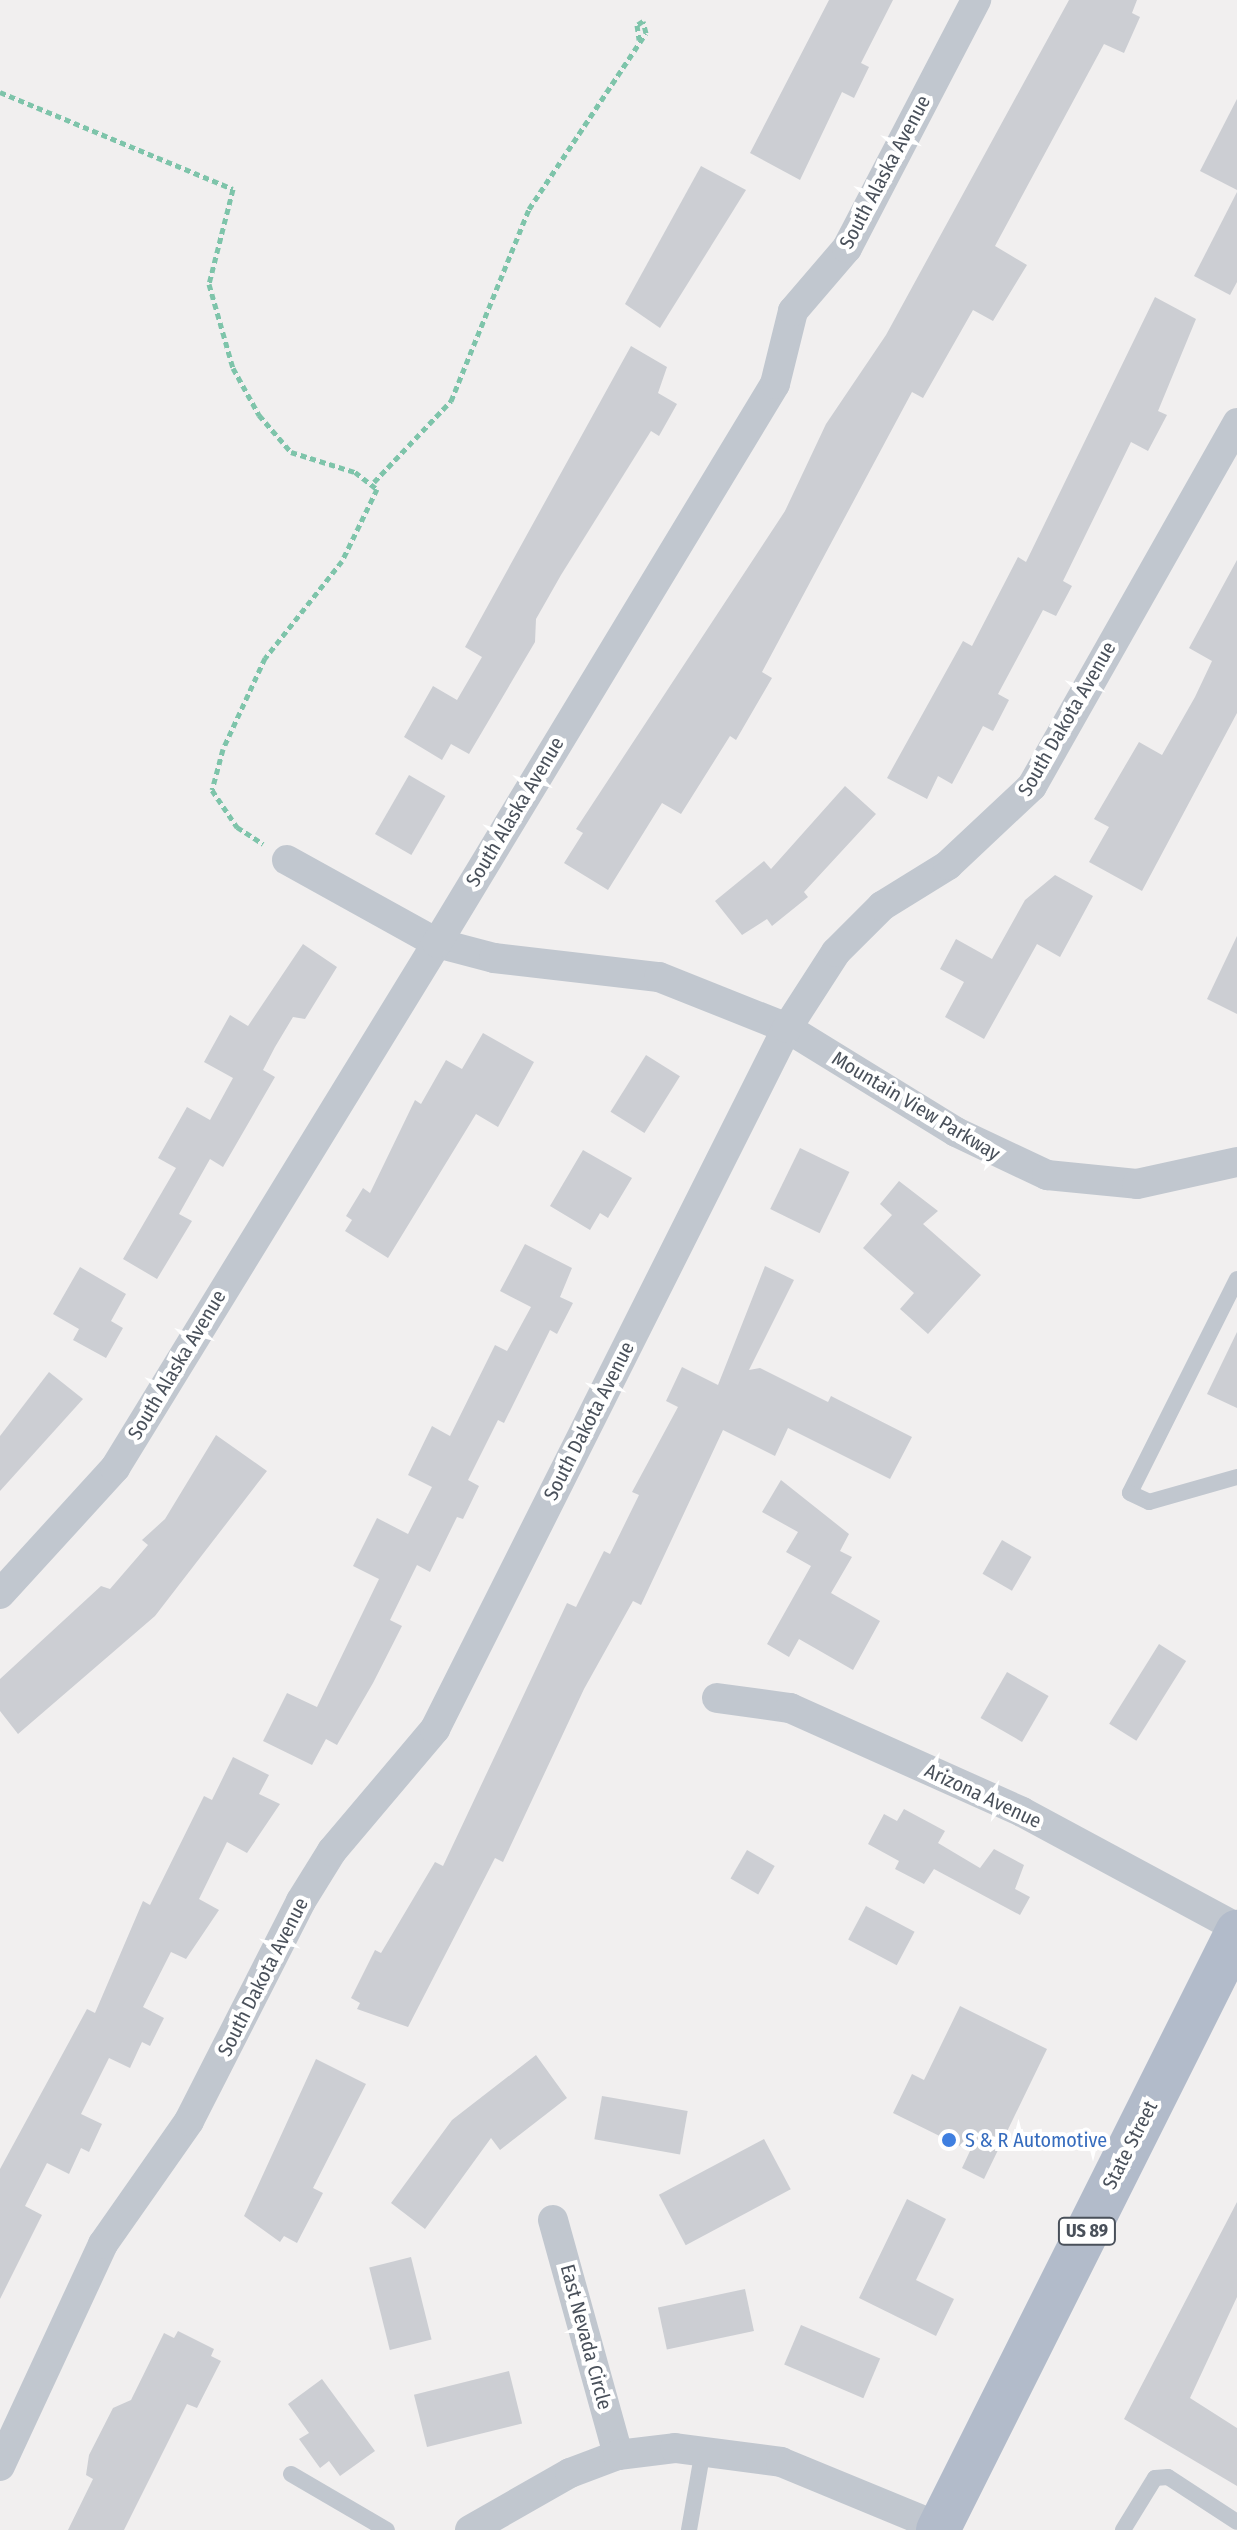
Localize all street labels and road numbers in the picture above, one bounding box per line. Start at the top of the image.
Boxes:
street label: South Alaska Avenue [834,91,936,253]
street label: South Dakota Avenue [1013,637,1121,801]
street label: South Alaska Avenue [461,733,569,891]
street label: Mountain View Parkway [828,1046,1004,1166]
street label: South Alaska Avenue [123,1286,231,1444]
street label: South Dakota Avenue [539,1338,639,1504]
street label: Arizona Avenue [921,1759,1045,1833]
street label: South Dakota Avenue [213,1894,313,2060]
street label: State Street [1097,2097,1163,2193]
road number: US 89 [1057,2217,1117,2245]
street label: East Nevada Circle [555,2262,617,2412]

